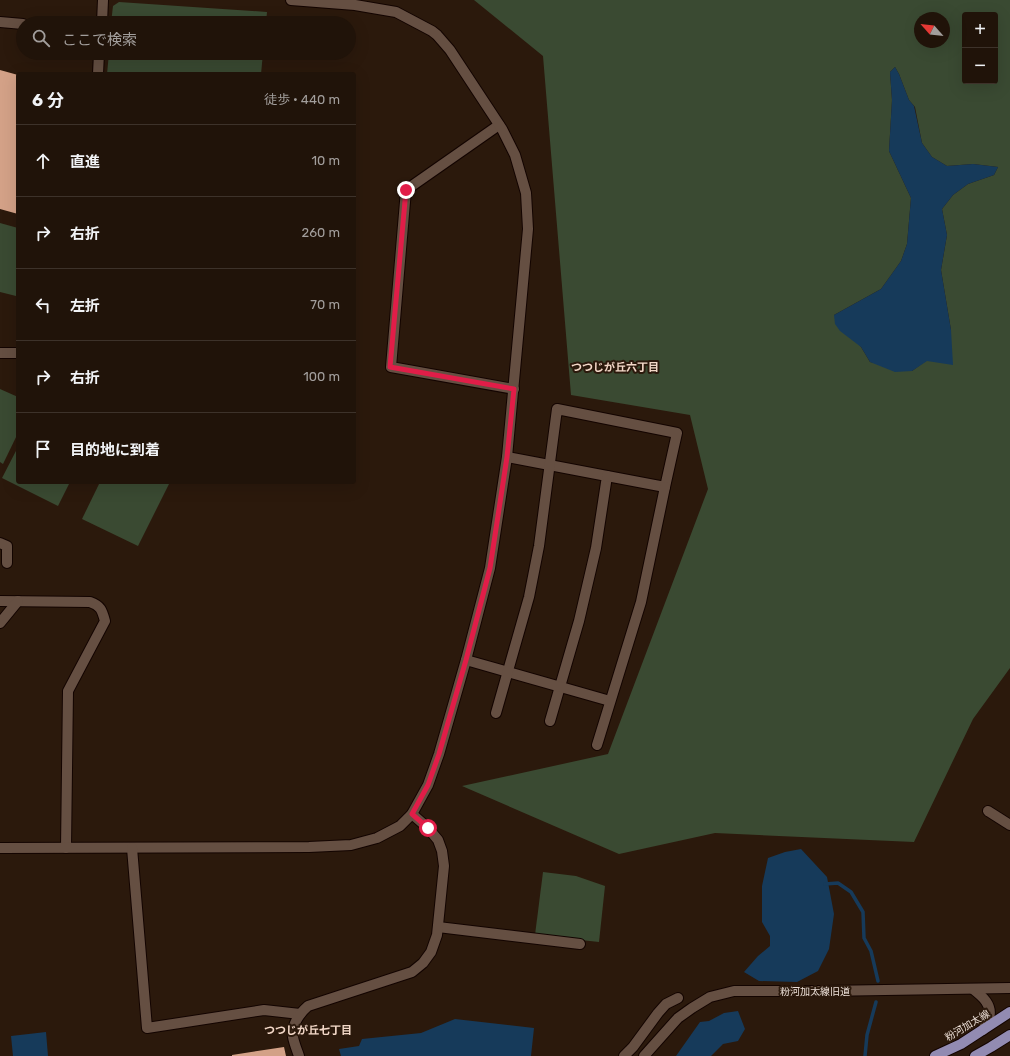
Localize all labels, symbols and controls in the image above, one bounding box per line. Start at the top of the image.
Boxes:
north arrow [914,12,950,48]
map controls [962,12,998,84]
button: + [962,12,998,48]
search box [16,16,356,60]
icon: search [30,27,52,49]
text: ここで検索 [62,31,137,49]
button: − [962,48,998,84]
text: 6 分 [32,90,64,110]
text: 徒歩 · 440 m [264,92,340,107]
icon: ahead [32,150,54,172]
text: 直進 [70,153,100,171]
text: 10 m [311,153,340,168]
route end [397,181,415,199]
icon: right [32,222,54,244]
text: 右折 [70,225,100,243]
text: 260 m [302,225,340,240]
icon: left [32,294,54,316]
text: 左折 [70,297,100,315]
text: 70 m [310,297,340,312]
district label: つつじが丘六丁目 [571,361,659,374]
icon: right [32,366,54,388]
text: 右折 [70,369,100,387]
text: 100 m [303,369,340,384]
icon: arrive [32,438,54,460]
text: 目的地に到着 [70,441,160,459]
route start [419,819,437,837]
street label: 粉河加太線旧道 [780,986,850,998]
street label: 粉河加太線 [943,1008,992,1044]
district label: つつじが丘七丁目 [264,1024,352,1037]

